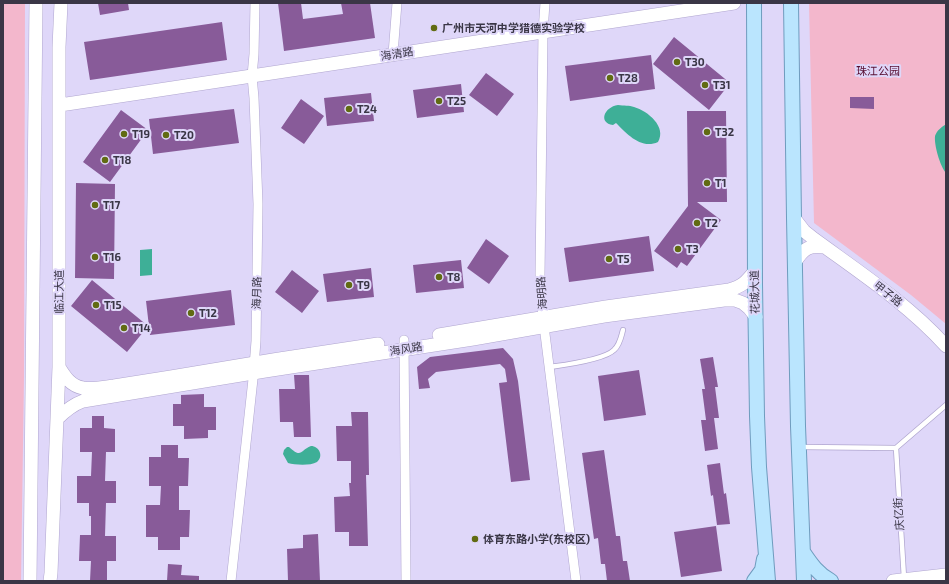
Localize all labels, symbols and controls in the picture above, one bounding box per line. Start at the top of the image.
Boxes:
place label: 广州市天河中学猎德实验学校 [442,21,585,35]
marker: 广州市天河中学猎德实验学校 [429,23,439,33]
street label: 海清路 [380,45,414,63]
place label: T30 [685,55,705,69]
marker: T30 [672,57,682,67]
park label: 珠江公园 [856,64,900,78]
place label: T28 [618,71,638,85]
marker: T28 [605,73,615,83]
place label: T31 [713,78,731,92]
marker: T31 [700,80,710,90]
place label: T25 [447,94,466,108]
marker: T25 [434,96,444,106]
place label: T24 [357,102,377,116]
marker: T24 [344,104,354,114]
place label: T32 [715,125,734,139]
place label: T19 [132,127,150,141]
marker: T32 [702,127,712,137]
place label: T20 [174,128,194,142]
marker: T19 [119,129,129,139]
marker: T20 [161,130,171,140]
place label: T18 [113,153,131,167]
marker: T18 [100,155,110,165]
place label: T1 [715,176,726,190]
marker: T1 [702,178,712,188]
place label: T17 [103,198,120,212]
marker: T17 [90,200,100,210]
place label: T2 [705,216,718,230]
marker: T2 [692,218,702,228]
place label: T3 [686,242,699,256]
marker: T3 [673,244,683,254]
place label: T16 [103,250,121,264]
marker: T16 [90,252,100,262]
place label: T5 [617,252,630,266]
marker: T5 [604,254,614,264]
street label: 临江大道 [52,270,66,314]
place label: T8 [447,270,460,284]
street label: 花城大道 [748,270,762,314]
marker: T8 [434,272,444,282]
street label: 海月路 [250,276,264,310]
street label: 海明路 [534,276,550,310]
place label: T9 [357,278,370,292]
street label: 甲子路 [871,279,905,309]
marker: T9 [344,280,354,290]
place label: T15 [104,298,122,312]
marker: T15 [91,300,101,310]
place label: T12 [199,306,217,320]
marker: T12 [186,308,196,318]
place label: T14 [132,321,150,335]
marker: T14 [119,323,129,333]
street label: 海风路 [389,340,423,358]
street label: 庆亿街 [891,497,907,531]
place label: 体育东路小学(东校区) [483,532,590,546]
marker: 体育东路小学(东校区) [470,534,480,544]

